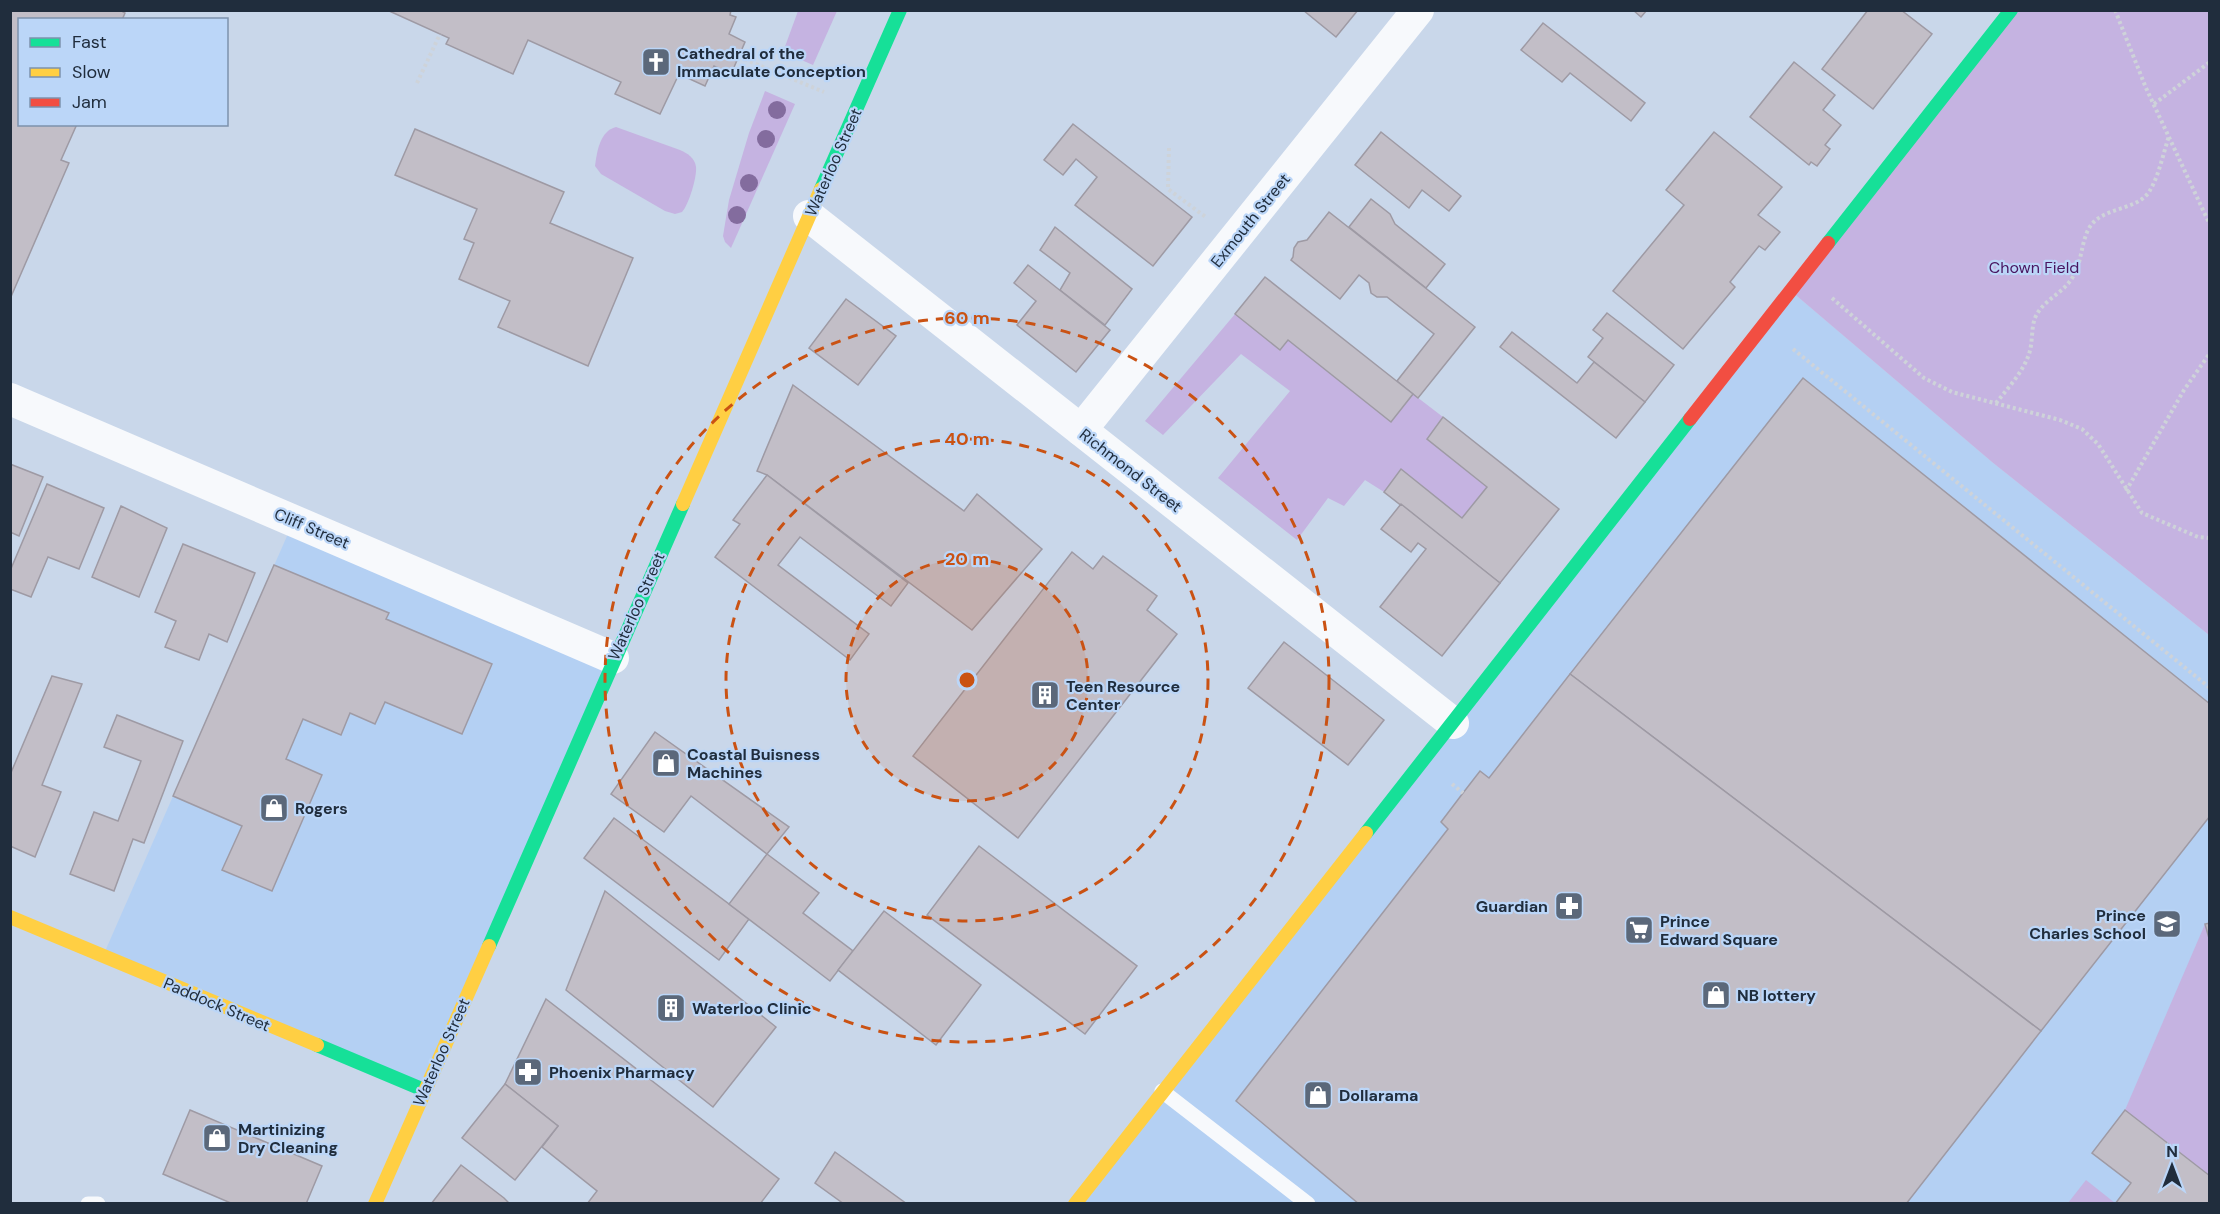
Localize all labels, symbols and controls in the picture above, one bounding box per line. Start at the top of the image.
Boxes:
legend [18,18,228,126]
text: Fast [72,30,107,54]
place label: Cathedral of the Immaculate Conception [677,43,866,82]
church icon: Cathedral of the Immaculate Conception [640,46,672,78]
text: Slow [72,60,111,84]
text: Jam [72,90,107,114]
street label: Waterloo Street [800,105,867,220]
street label: Exmouth Street [1206,169,1295,272]
park label: Chown Field [1989,257,2079,278]
text: 60 m [944,306,990,330]
street label: Richmond Street [1075,424,1186,517]
text: 40 m [944,427,990,451]
street label: Cliff Street [271,503,352,554]
text: 20 m [945,547,989,571]
street label: Waterloo Street [603,549,670,664]
centre of rings [957,670,977,690]
place label: Teen Resource Center [1066,676,1180,715]
building icon: Teen Resource Center [1029,679,1061,711]
place label: Coastal Buisness Machines [687,744,820,783]
shop icon: Coastal Buisness Machines [650,747,682,779]
shop icon: Rogers [258,792,290,824]
place label: Rogers [295,798,348,819]
pharmacy icon: Guardian [1553,890,1585,922]
place label: Guardian [1476,896,1548,917]
place label: Prince Charles School [2029,905,2146,944]
school or university icon: Prince Charles School [2151,908,2183,940]
place label: Prince Edward Square [1660,911,1778,950]
supermarket icon: Prince Edward Square [1623,914,1655,946]
street label: Paddock Street [160,973,273,1036]
shop icon: NB lottery [1700,979,1732,1011]
place label: NB lottery [1737,985,1816,1006]
building icon: Waterloo Clinic [655,992,687,1024]
street label: Waterloo Street [408,995,475,1110]
place label: Waterloo Clinic [692,998,812,1019]
pharmacy icon: Phoenix Pharmacy [512,1056,544,1088]
place label: Phoenix Pharmacy [549,1062,695,1083]
shop icon: Dollarama [1302,1079,1334,1111]
place label: Dollarama [1339,1085,1418,1106]
place label: Martinizing Dry Cleaning [238,1119,338,1158]
shop icon: Martinizing Dry Cleaning [201,1122,233,1154]
north arrow [2142,1136,2202,1196]
text: N [2166,1141,2178,1162]

